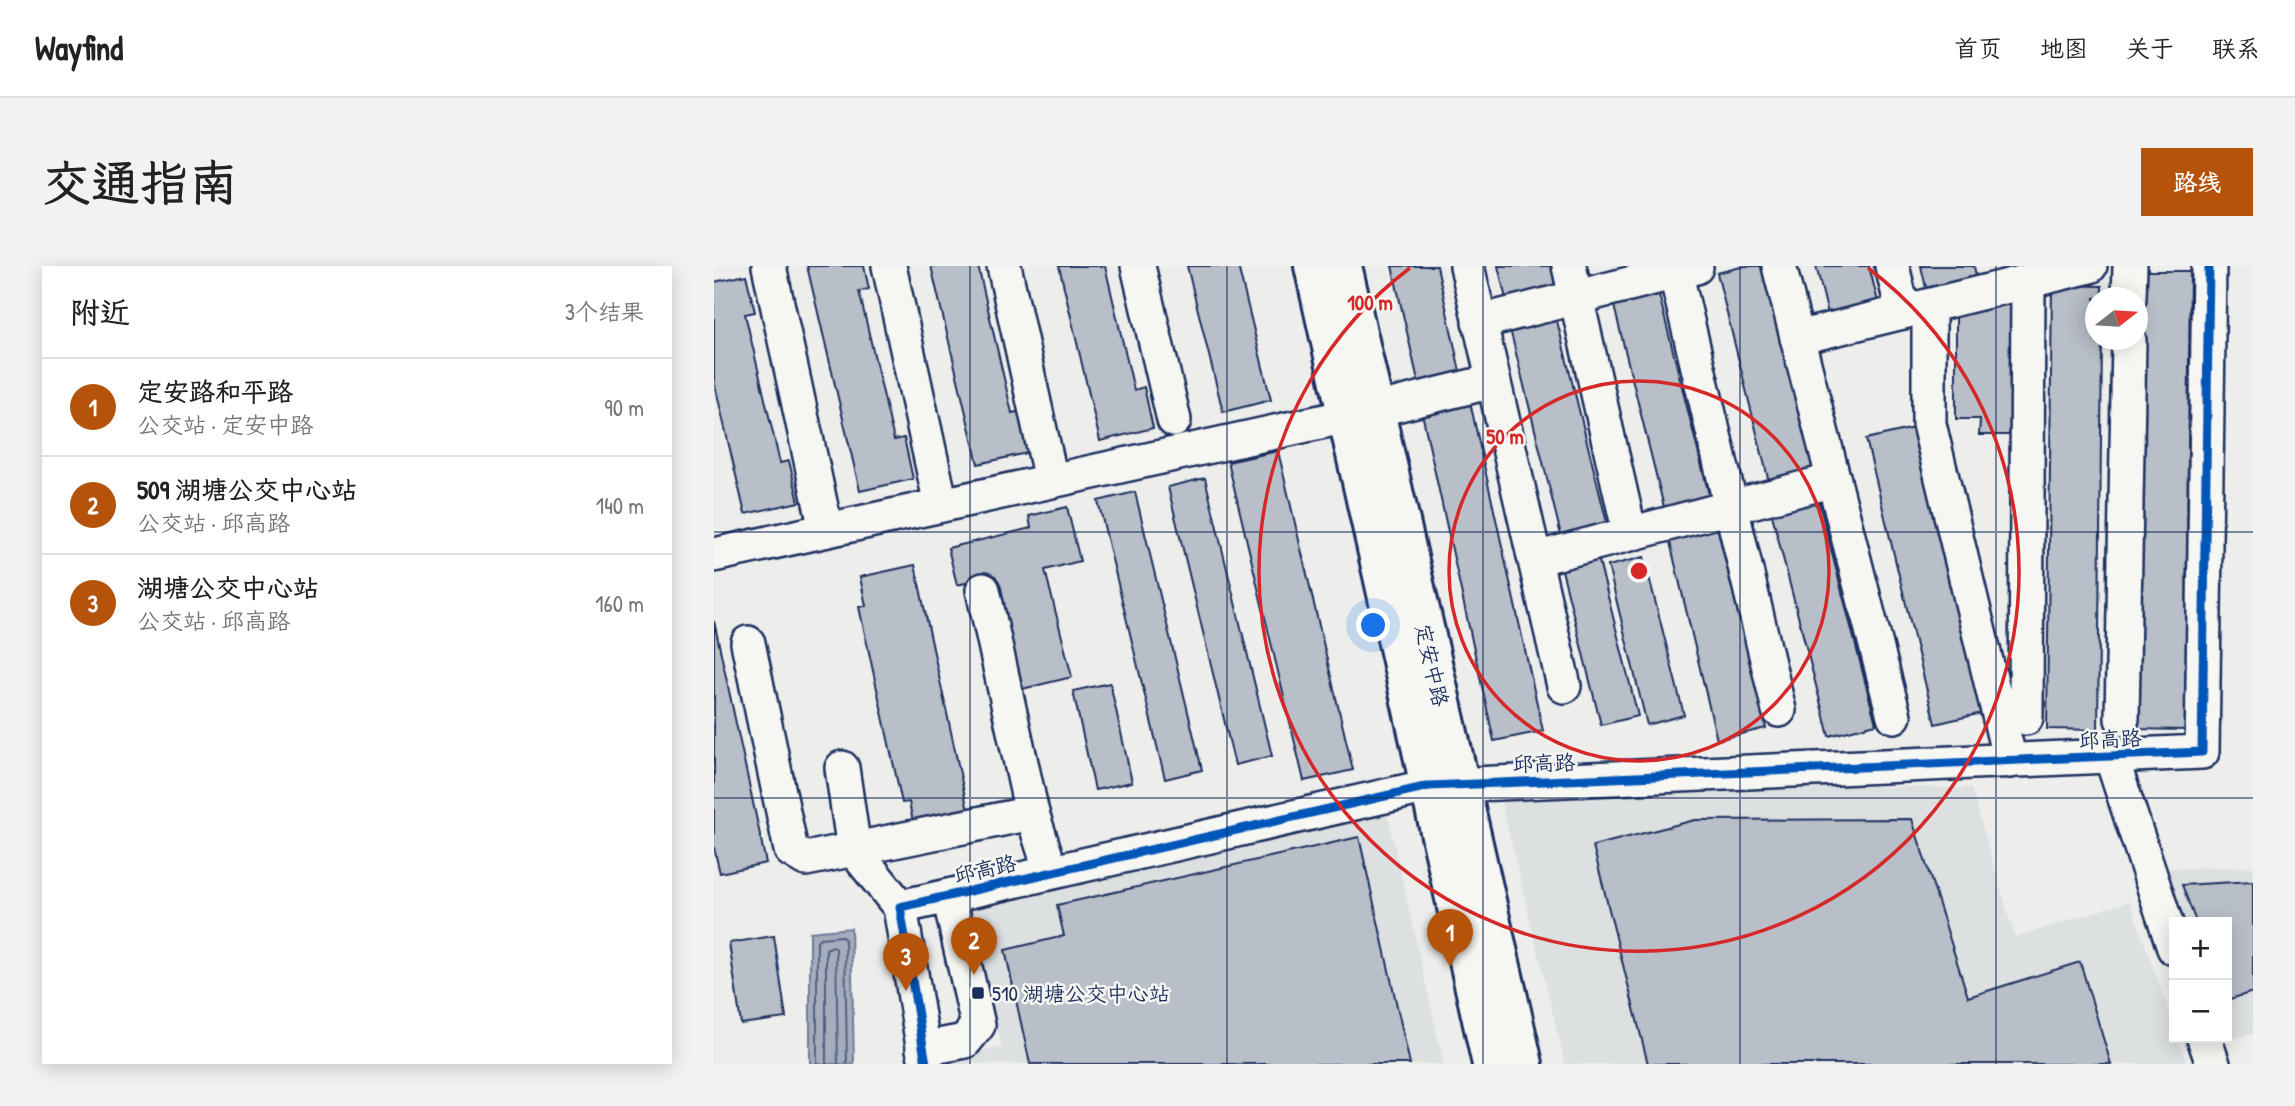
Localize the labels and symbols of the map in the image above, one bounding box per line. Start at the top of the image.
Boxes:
north arrow [2085,287,2148,350]
text: 100 m [1347,288,1393,317]
text: 50 m [1486,422,1524,451]
centre of rings [1627,559,1651,583]
your location [1356,608,1390,642]
street label: 定安中路 [1408,621,1456,709]
street label: 邱高路 [2078,723,2142,755]
street label: 邱高路 [1512,747,1576,779]
street label: 邱高路 [951,848,1019,890]
pin: 1 [1427,909,1473,967]
pin: 2 [951,917,997,975]
pin: 3 [883,933,929,991]
place label: 510 湖塘公交中心站 [992,979,1170,1008]
marker: 510 湖塘公交中心站 [970,985,986,1001]

